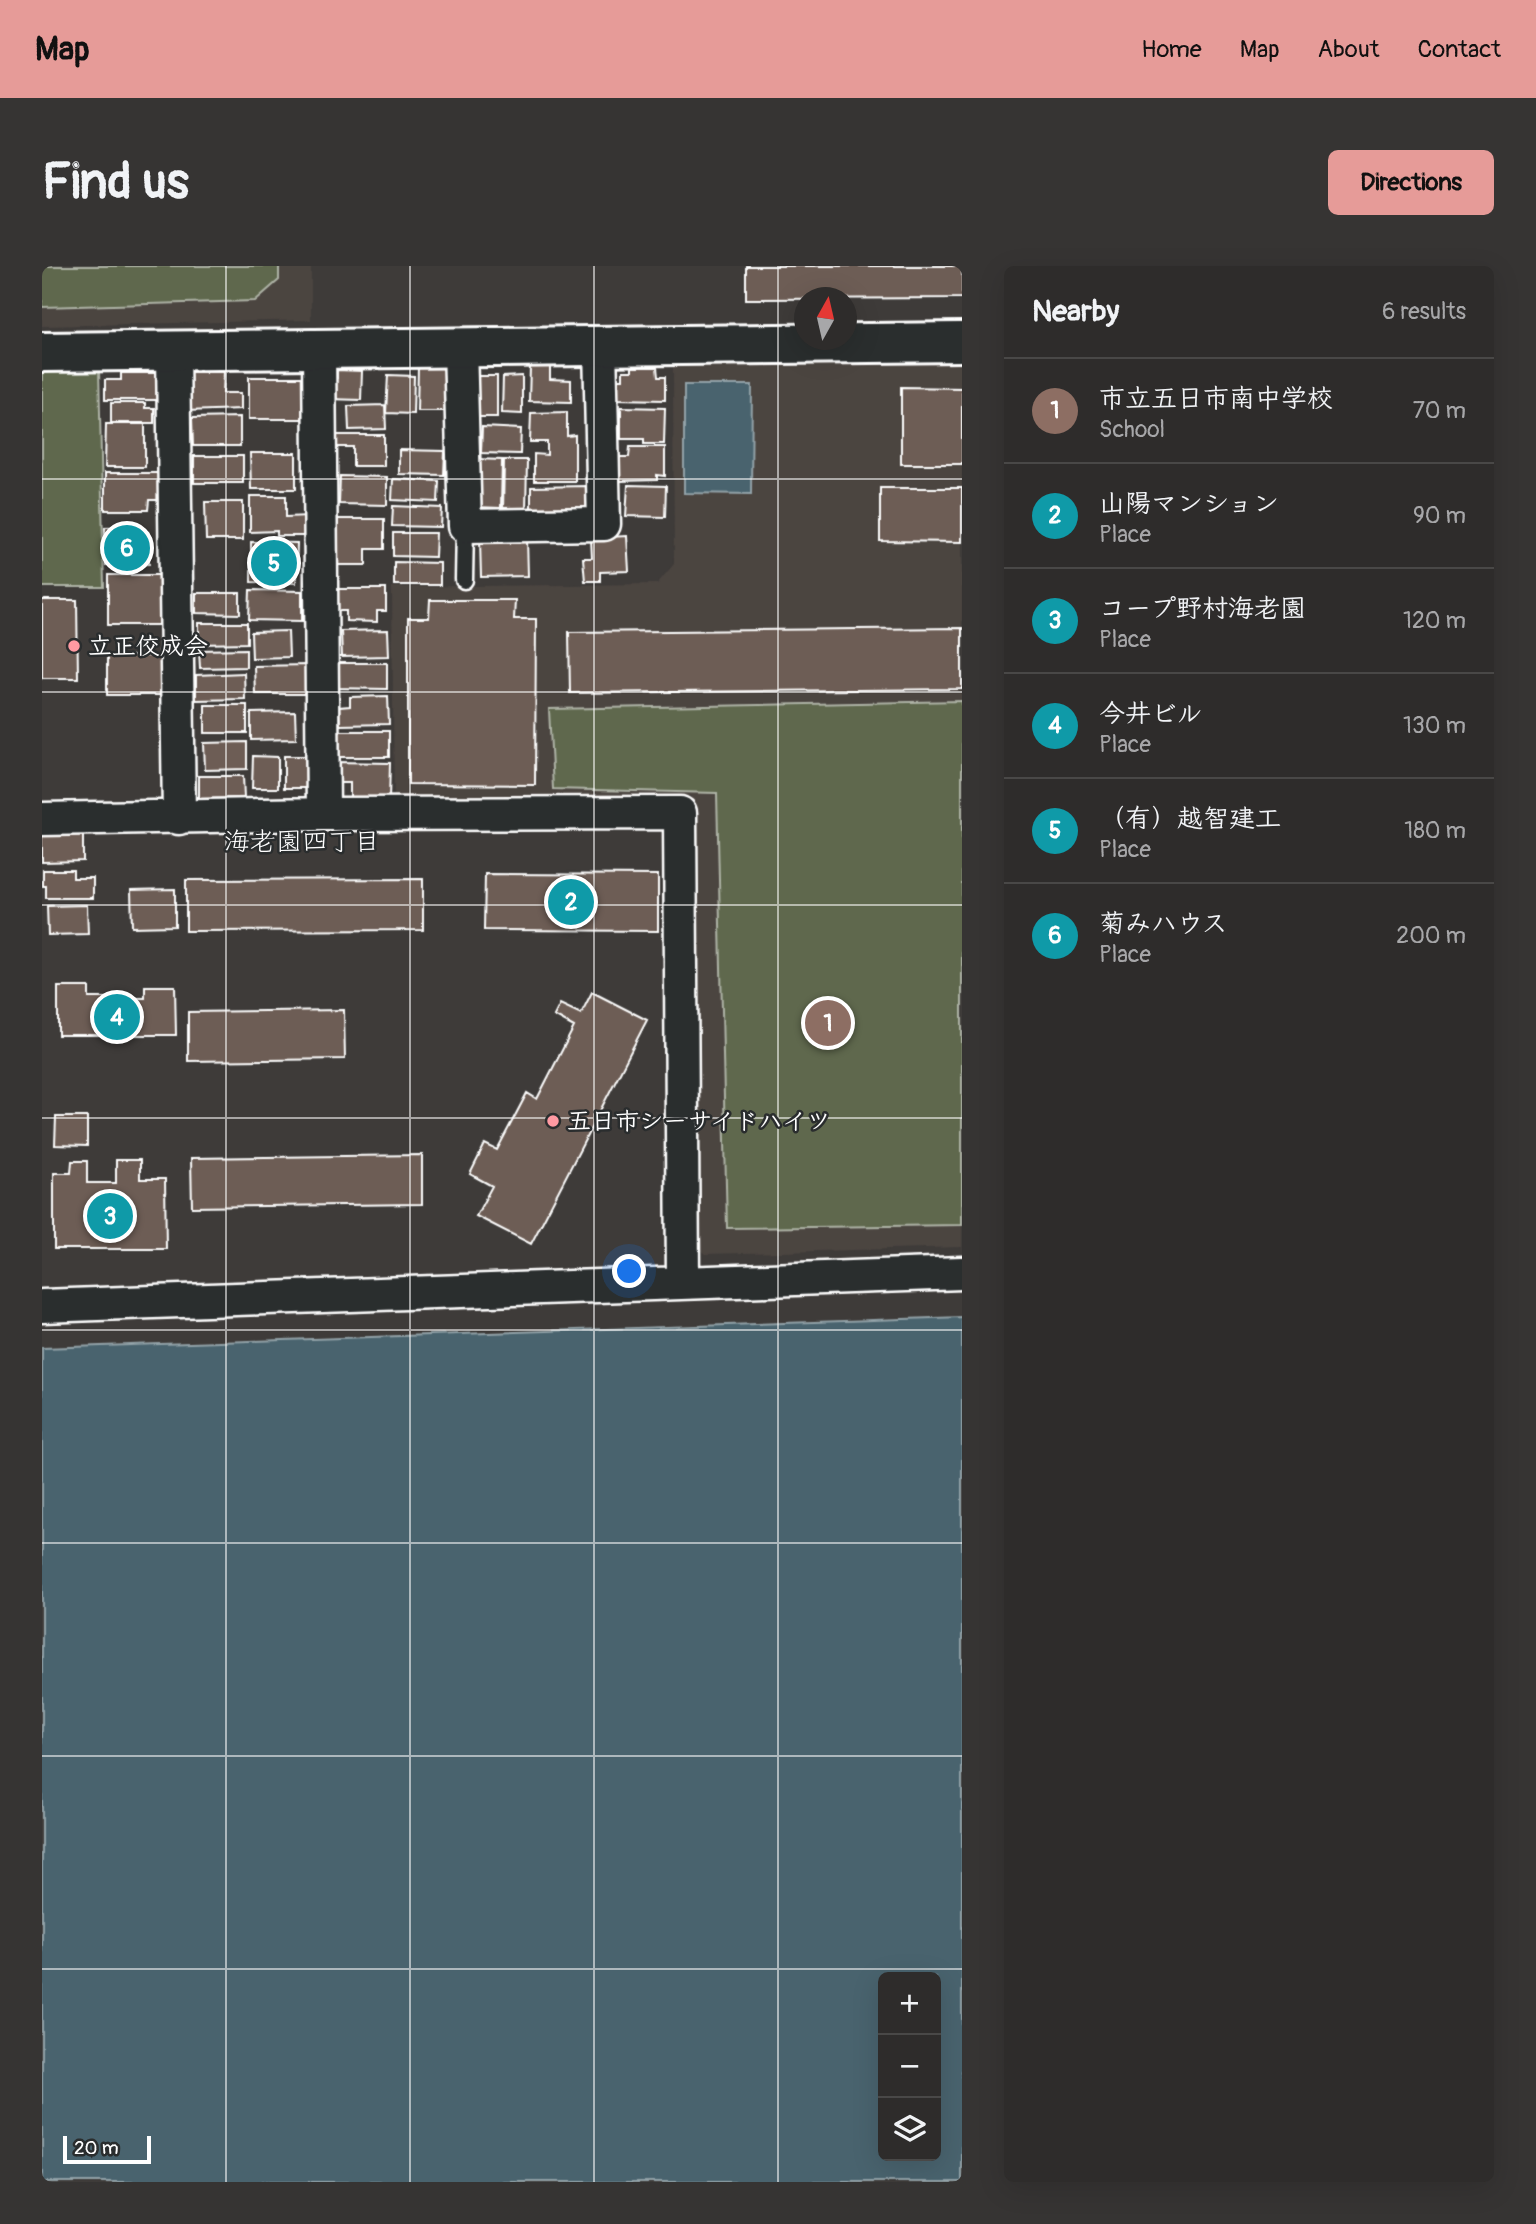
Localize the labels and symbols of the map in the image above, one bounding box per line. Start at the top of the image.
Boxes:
north arrow [794,287,857,350]
pin: 6 [104,522,150,574]
pin: 5 [251,537,297,589]
place label: 立正佼成会 [88,632,208,661]
marker: 立正佼成会 [66,638,82,654]
district label: 海老園四丁目 [224,826,380,858]
pin: 2 [548,876,594,928]
pin: 4 [94,991,140,1043]
pin: 1 [805,997,851,1049]
place label: 五日市シーサイドハイツ [567,1107,831,1136]
marker: 五日市シーサイドハイツ [545,1113,561,1129]
pin: 3 [87,1190,133,1242]
your location [612,1254,646,1288]
scale bar [63,2133,150,2165]

